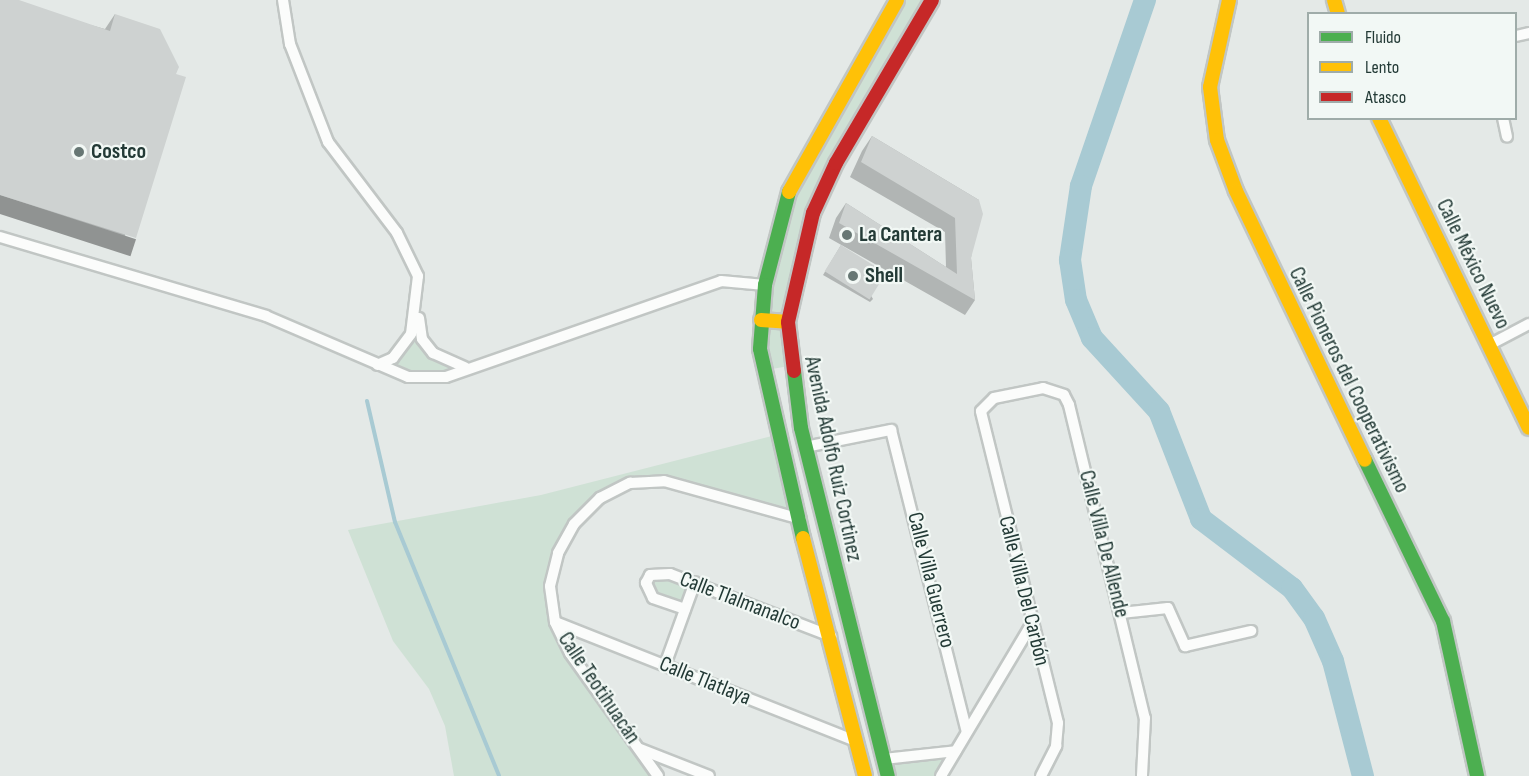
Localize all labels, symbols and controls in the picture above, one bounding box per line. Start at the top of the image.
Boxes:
legend [1307,12,1517,120]
text: Fluido [1365,27,1401,48]
text: Lento [1365,57,1399,78]
text: Atasco [1365,87,1406,108]
place label: Costco [91,139,146,165]
marker: Costco [72,145,86,159]
street label: Calle México Nuevo [1430,195,1516,333]
place label: La Cantera [859,222,942,248]
marker: La Cantera [840,228,854,242]
place label: Shell [865,263,903,289]
street label: Calle Pioneros del Cooperativismo [1283,263,1415,497]
marker: Shell [846,269,860,283]
street label: Avenida Adolfo Ruiz Cortinez [798,354,868,564]
street label: Calle Villa De Allende [1073,468,1135,620]
street label: Calle Villa Guerrero [901,510,961,650]
street label: Calle Villa Del Carbón [993,513,1055,669]
street label: Calle Tlalmanalco [676,566,804,636]
street label: Calle Teotihuacán [552,627,646,749]
street label: Calle Tlatlaya [655,651,755,711]

